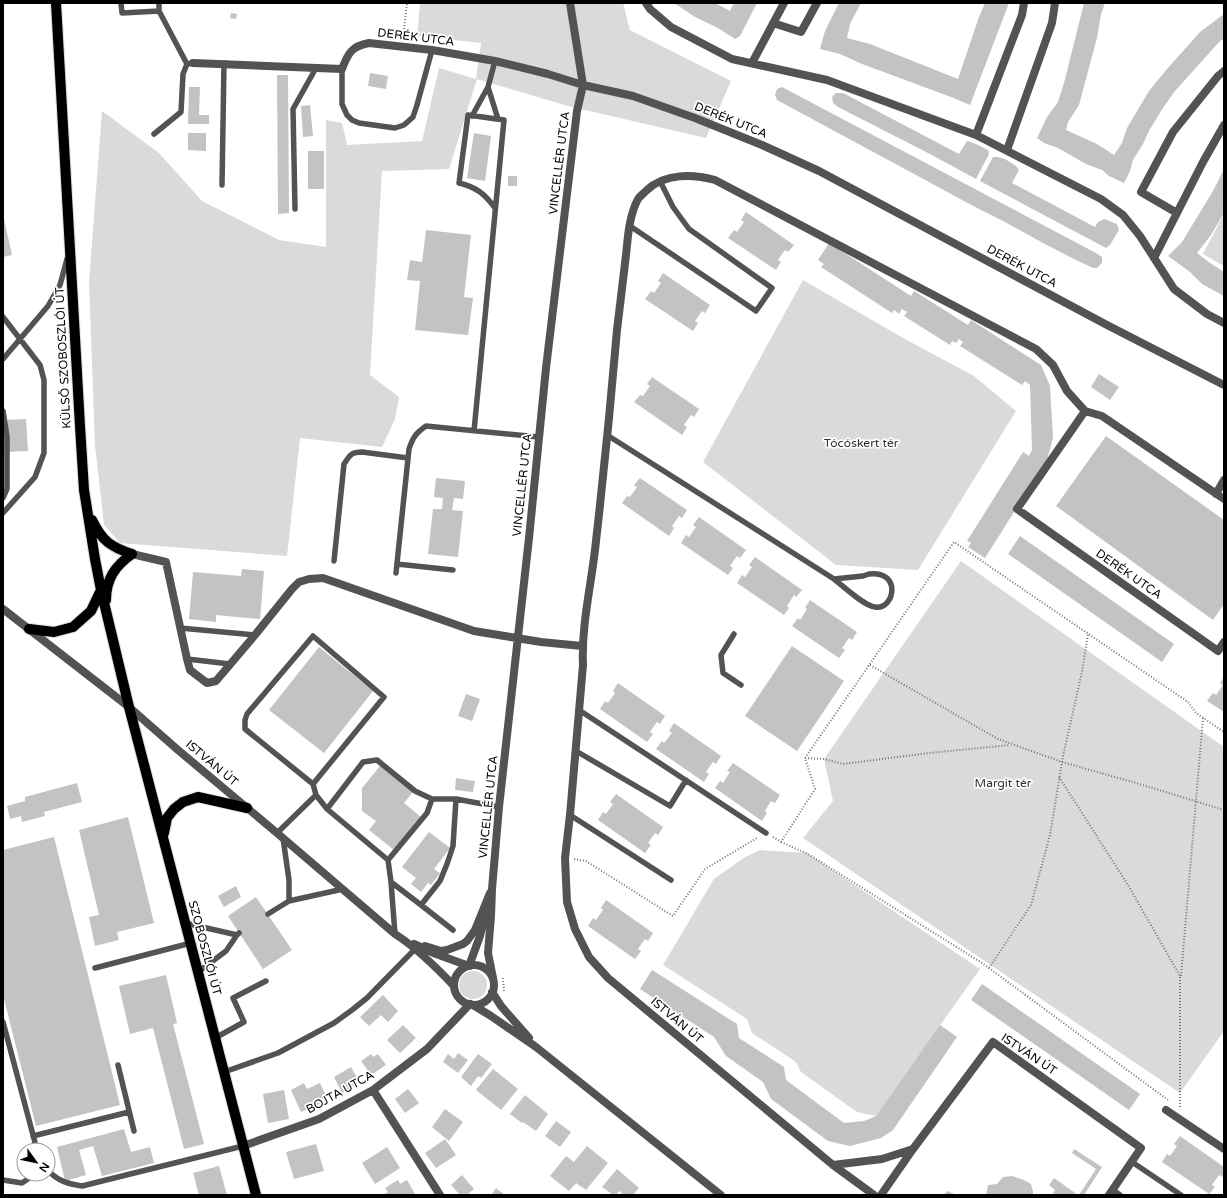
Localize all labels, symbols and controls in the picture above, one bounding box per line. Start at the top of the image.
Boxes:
street label: DERÉK UTCA [377,25,455,49]
street label: DERÉK UTCA [692,99,770,141]
street label: VINCELLÉR UTCA [546,111,572,215]
street label: DERÉK UTCA [985,242,1060,290]
street label: KÜLSŐ SZOBOSZLÓI ÚT [52,286,74,429]
street label: VINCELLÉR UTCA [510,433,534,537]
park label: Tócóskert tér [824,436,899,450]
street label: DERÉK UTCA [1093,546,1165,602]
street label: ISTVÁN ÚT [183,737,242,789]
street label: VINCELLÉR UTCA [476,755,500,859]
park label: Margit tér [975,776,1032,790]
street label: SZOBOSZLÓI ÚT [186,899,225,998]
street label: ISTVÁN ÚT [648,994,707,1046]
street label: ISTVÁN ÚT [999,1030,1060,1078]
street label: BOJTA UTCA [304,1068,376,1116]
north arrow [16,1142,56,1182]
text: N [36,1160,52,1174]

